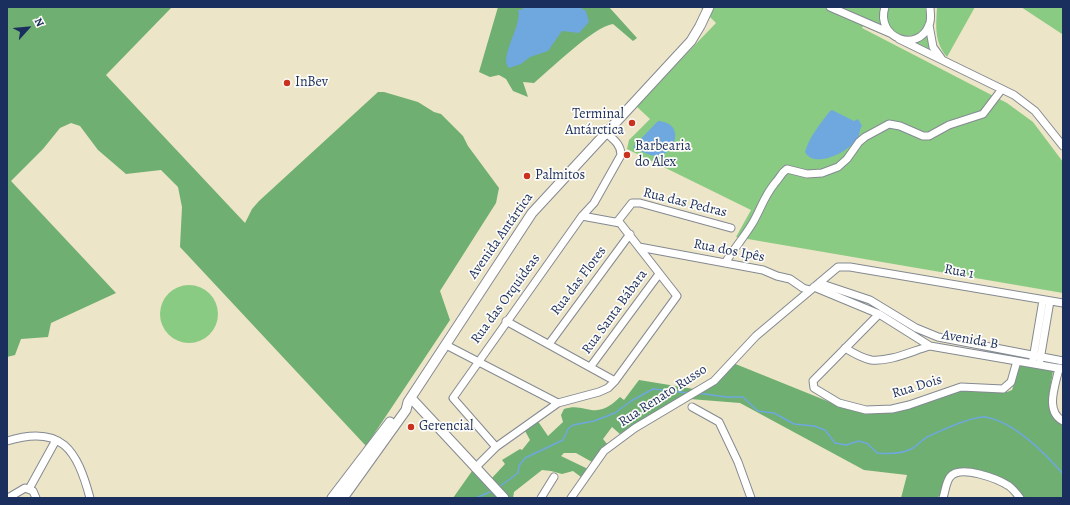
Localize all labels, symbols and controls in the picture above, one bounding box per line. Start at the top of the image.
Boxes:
north arrow [8,8,48,48]
text: N [31,15,48,29]
place label: InBev [295,75,328,91]
marker: InBev [282,78,292,88]
place label: Terminal Antárctica [565,107,624,140]
marker: Terminal Antárctica [627,118,637,128]
place label: Barbearia do Alex [635,139,691,172]
marker: Barbearia do Alex [622,150,632,160]
place label: Palmitos [535,168,585,184]
marker: Palmitos [522,171,532,181]
street label: Rua das Pedras [641,184,729,222]
street label: Avenida Antártica [465,190,537,282]
street label: Rua dos Ipês [692,236,766,266]
street label: Rua das Flores [548,243,610,319]
street label: Rua das Orquídeas [468,251,544,347]
street label: Rua 1 [943,261,975,283]
street label: Rua Santa Bábara [579,266,651,358]
street label: Avenida B [940,327,1000,353]
street label: Rua Renato Russo [616,361,710,431]
street label: Rua Dois [890,371,944,403]
place label: Gerencial [419,419,473,435]
marker: Gerencial [406,422,416,432]

